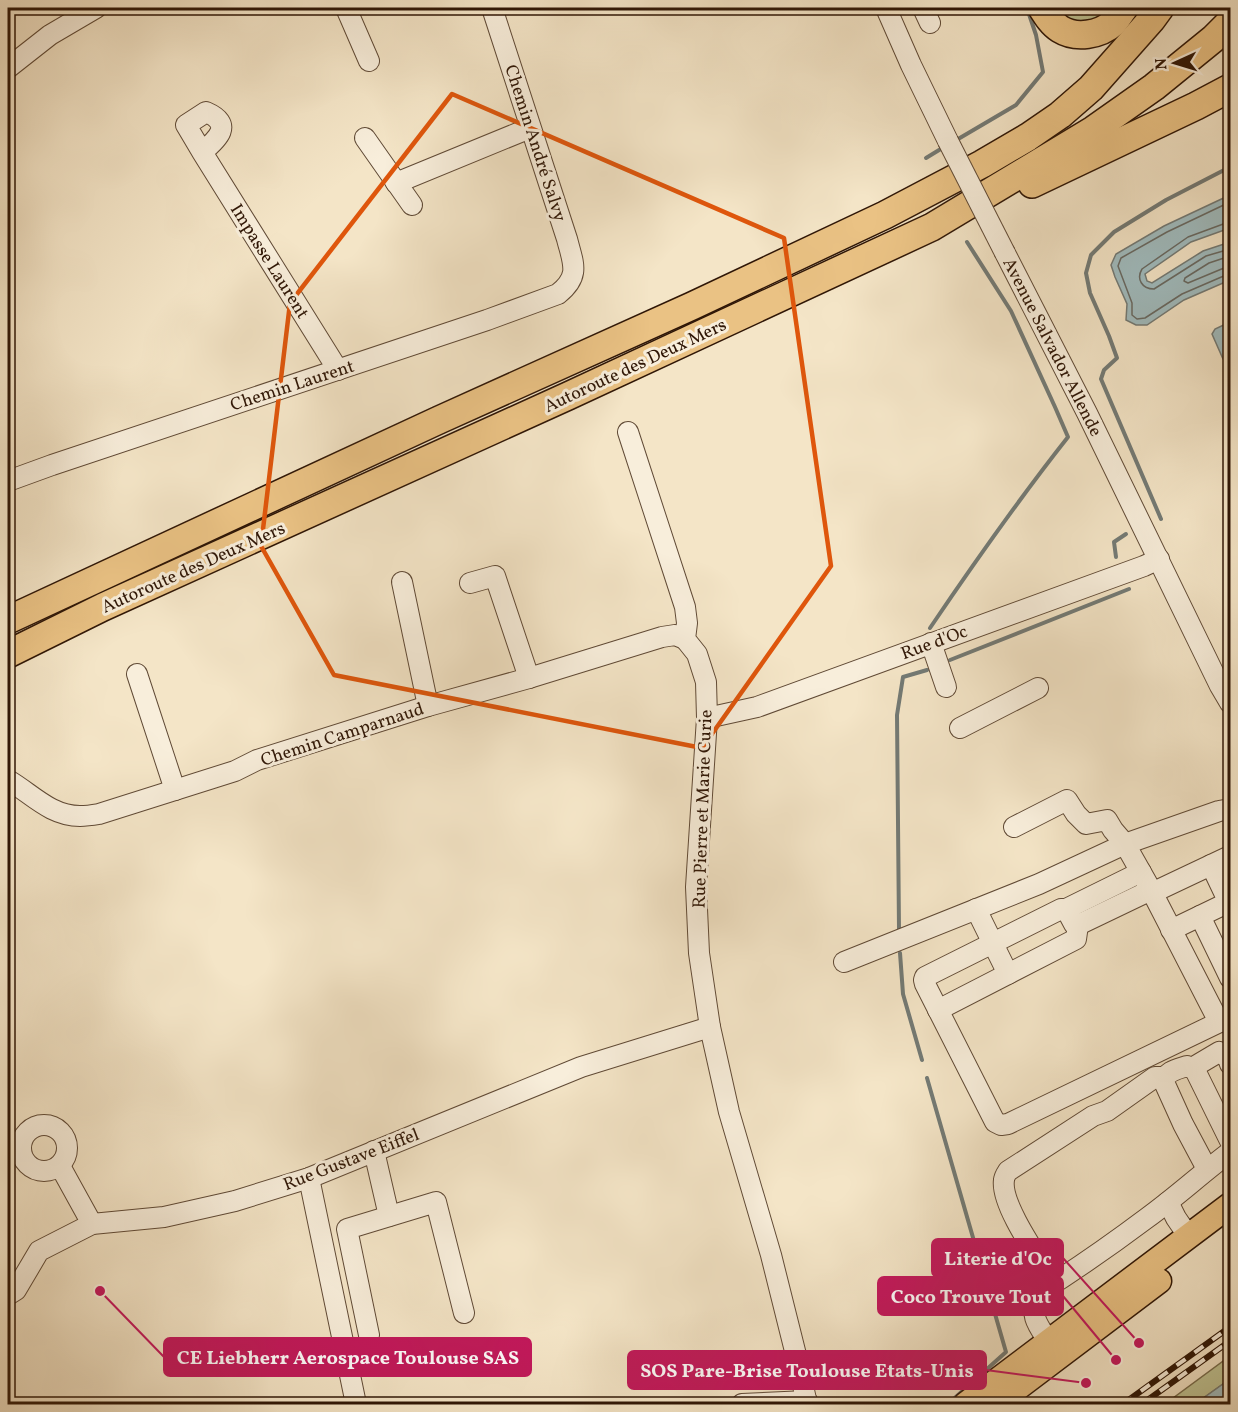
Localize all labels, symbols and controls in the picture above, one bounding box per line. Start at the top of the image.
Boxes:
north arrow [1145,33,1205,93]
text: N [1151,57,1173,70]
street label: Chemin André Salvy [497,62,572,225]
street label: Impasse Laurent [223,199,314,324]
street label: Avenue Salvador Allende [996,254,1108,441]
street label: Autoroute des Deux Mers [540,313,731,420]
street label: Chemin Laurent [227,355,358,418]
street label: Autoroute des Deux Mers [98,517,289,620]
street label: Rue d'Oc [898,620,971,667]
street label: Chemin Camparnaud [258,697,427,774]
street label: Rue Pierre et Marie Curie [688,709,719,909]
street label: Rue Gustave Eiffel [280,1123,423,1198]
callout: Literie d'Oc [932,1239,1063,1277]
text: Literie d'Oc [944,1246,1052,1274]
callout: Coco Trouve Tout [878,1277,1063,1315]
text: Coco Trouve Tout [891,1284,1052,1312]
callout: CE Liebherr Aerospace Toulouse SAS [164,1338,531,1376]
text: CE Liebherr Aerospace Toulouse SAS [177,1345,519,1373]
callout: SOS Pare-Brise Toulouse Etats-Unis [628,1351,986,1389]
text: SOS Pare-Brise Toulouse Etats-Unis [640,1358,974,1386]

